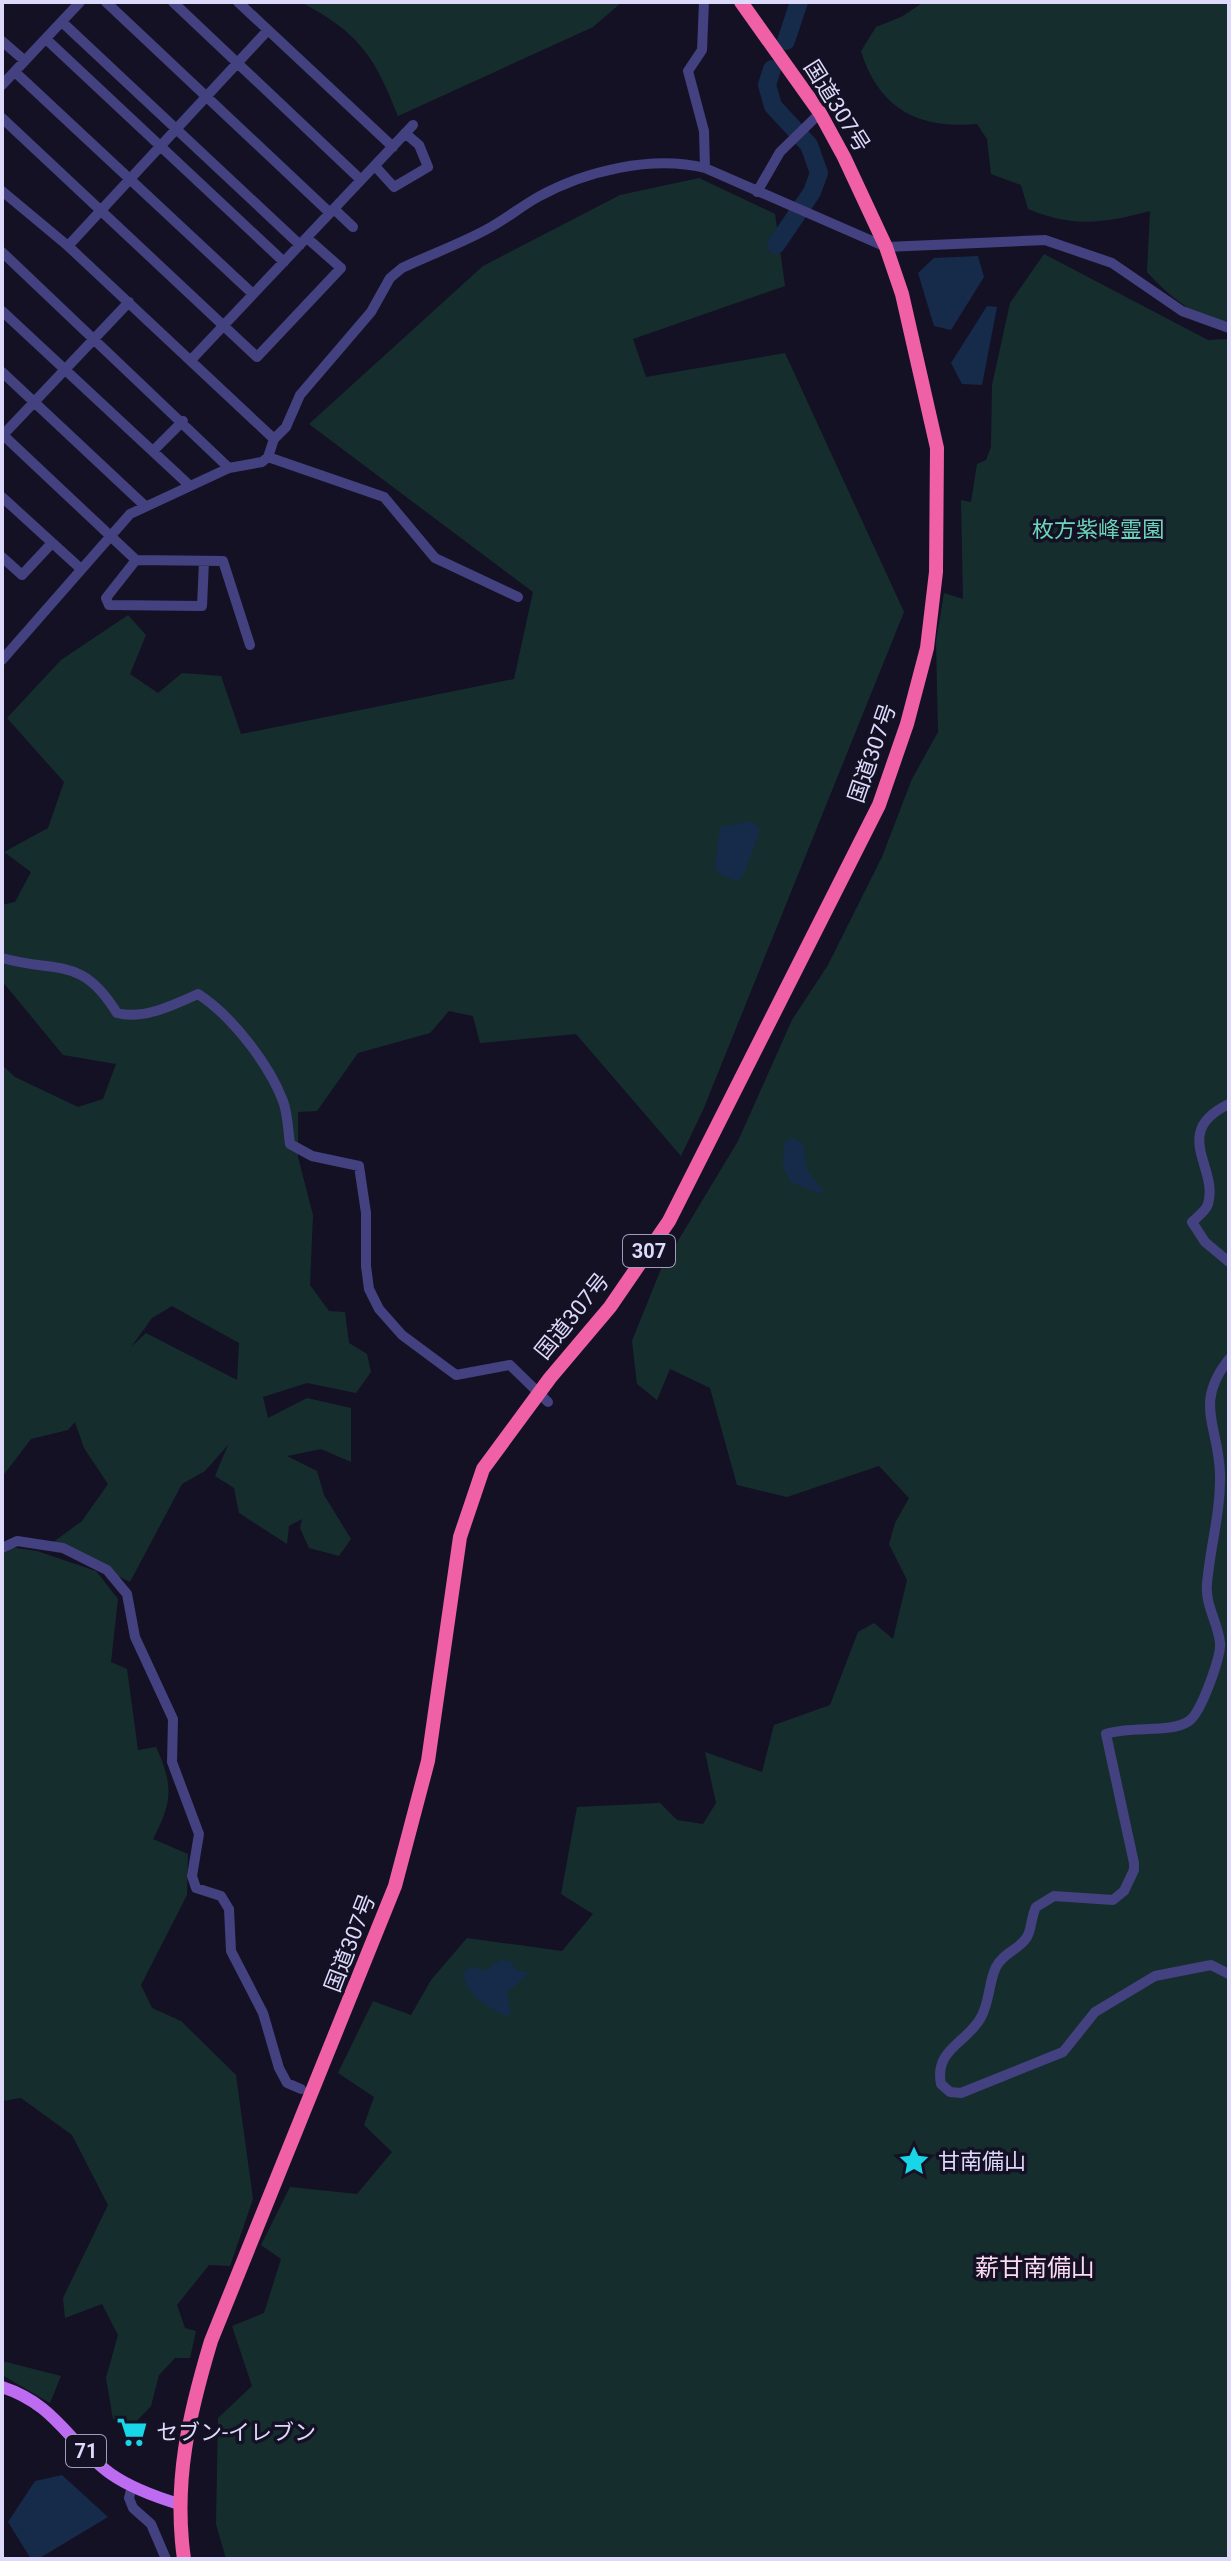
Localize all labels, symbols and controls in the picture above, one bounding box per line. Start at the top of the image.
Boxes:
street label: 国道307号 [799,56,875,156]
park label: 枚方紫峰霊園 [1032,517,1164,542]
street label: 国道307号 [843,700,901,806]
road number: 307 [623,1235,675,1267]
street label: 国道307号 [530,1268,614,1364]
street label: 国道307号 [320,1890,380,1996]
place icon: 甘南備山 [897,2144,931,2178]
place label: 甘南備山 [938,2149,1026,2174]
district label: 薪甘南備山 [975,2254,1095,2282]
supermarket icon: セブン-イレブン [115,2415,149,2449]
place label: セブン-イレブン [156,2420,316,2445]
road number: 71 [66,2435,106,2467]

